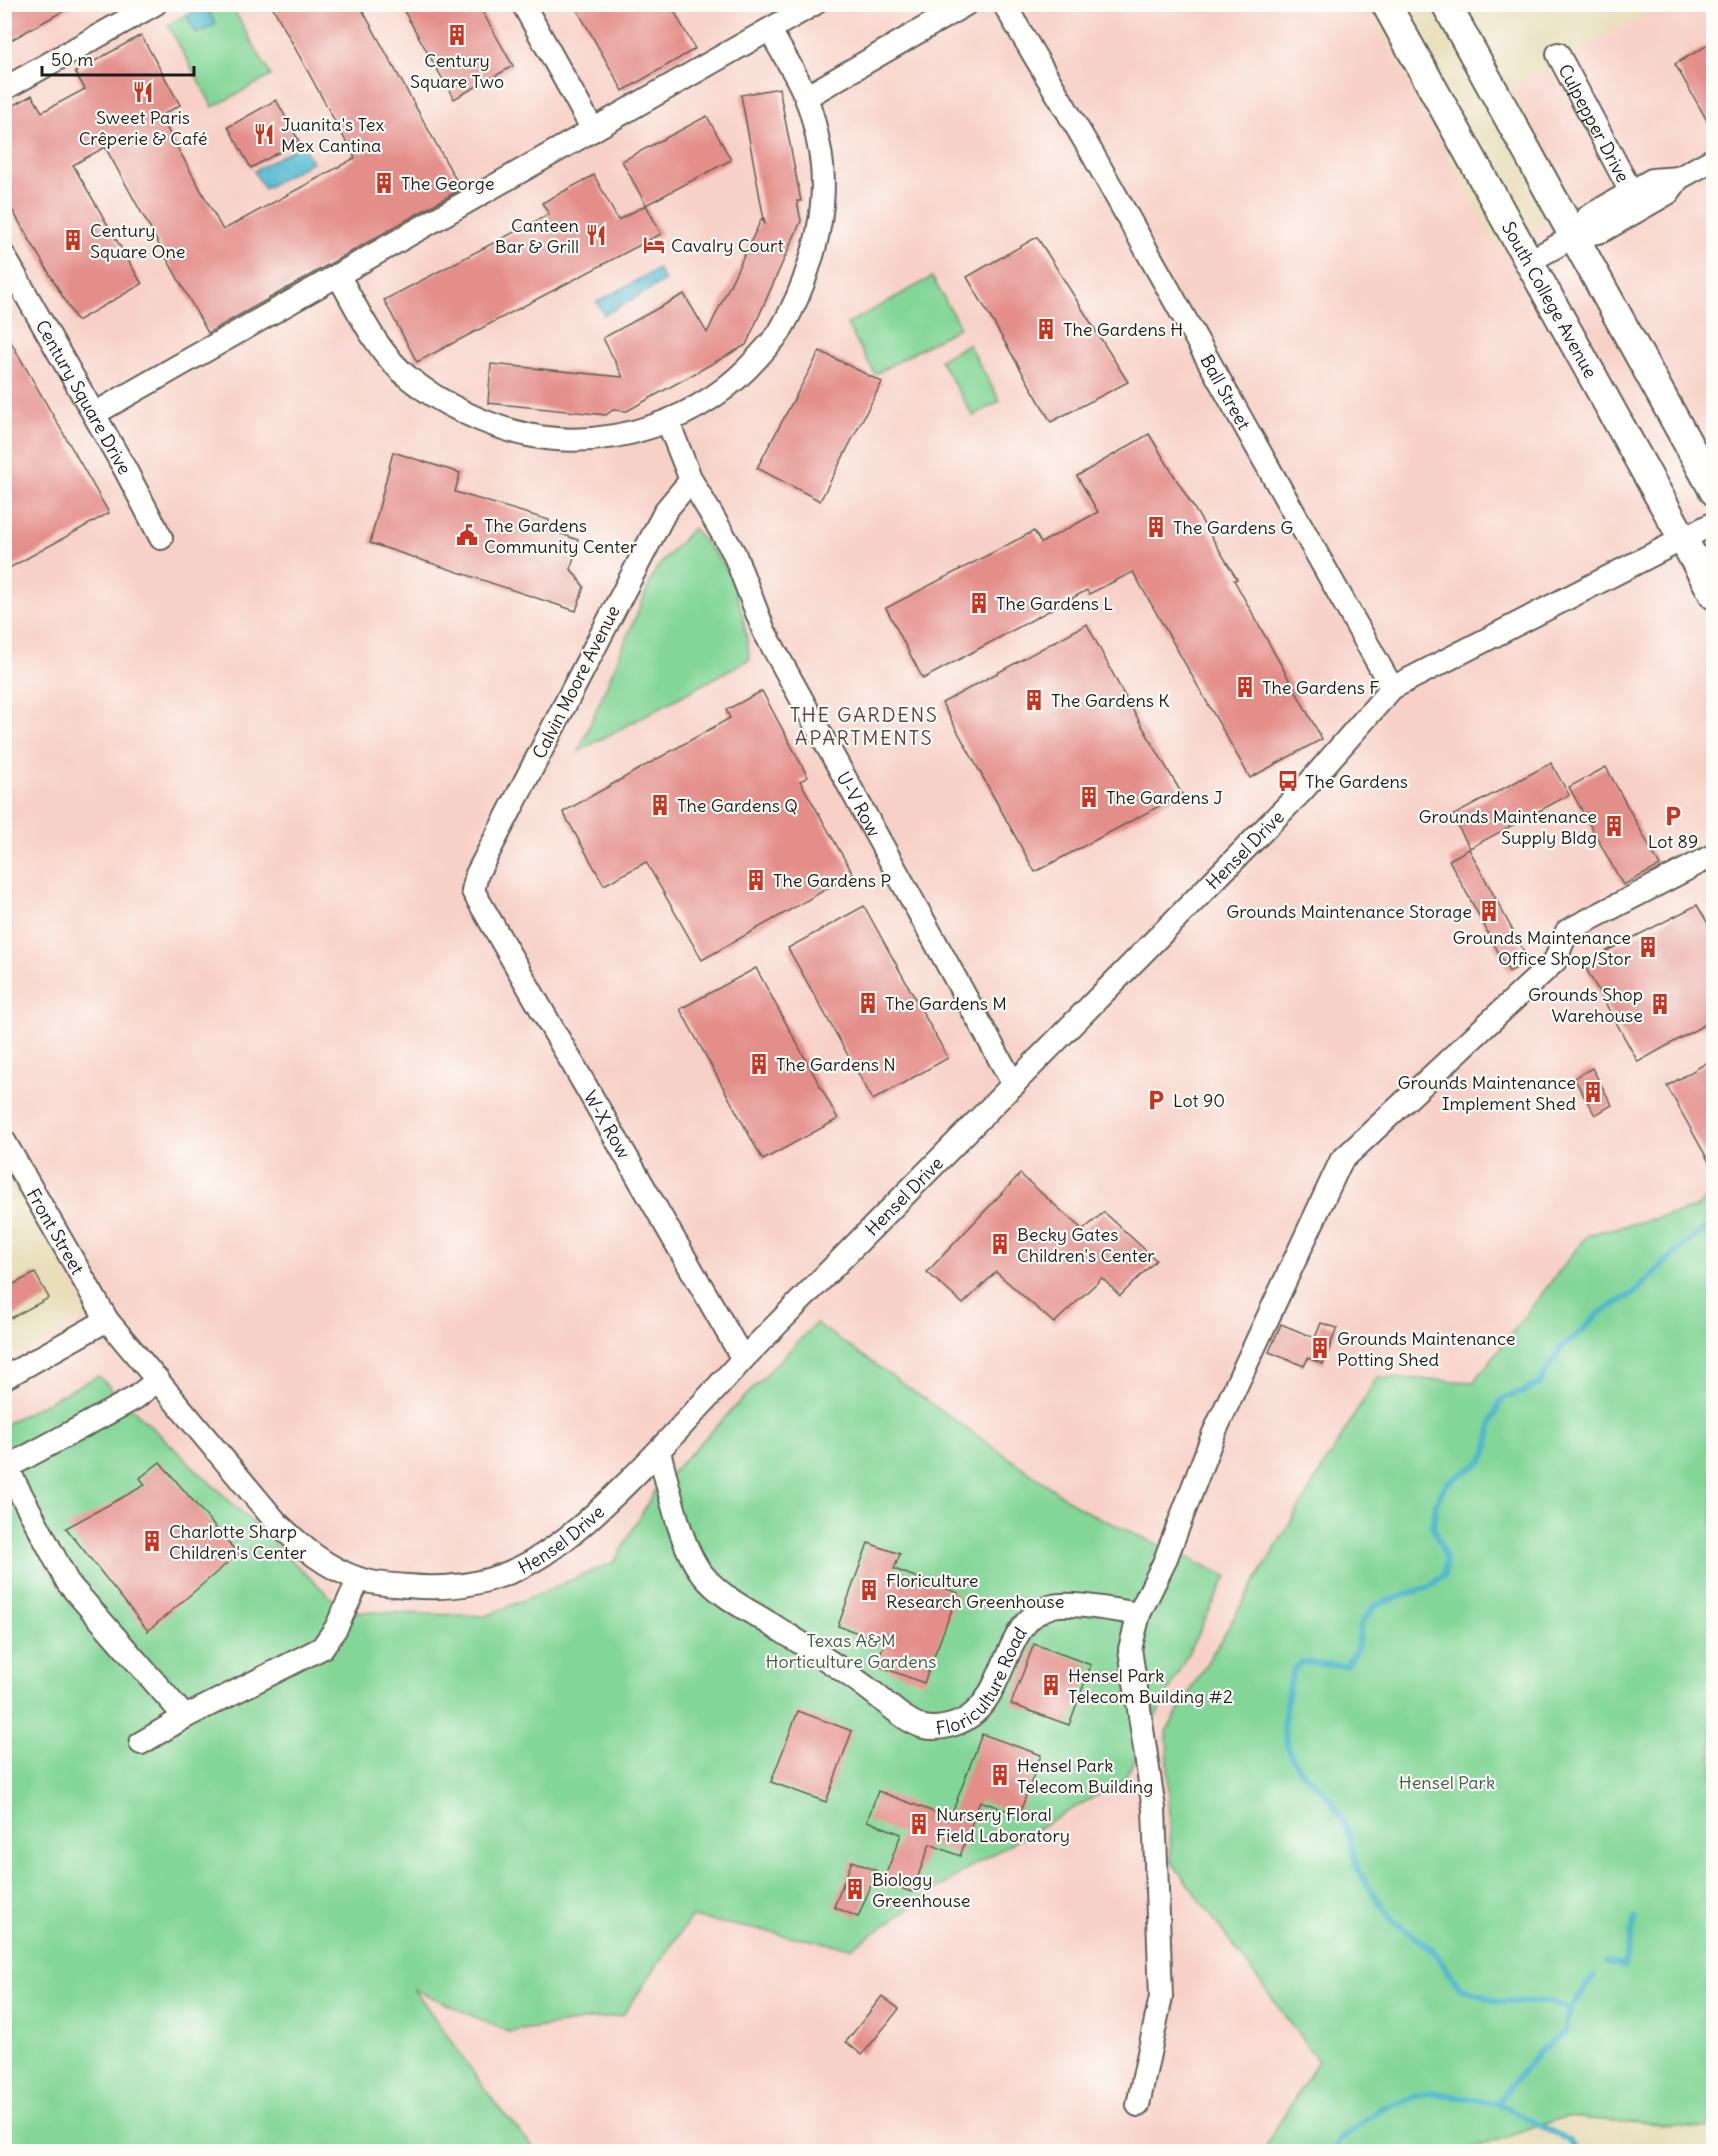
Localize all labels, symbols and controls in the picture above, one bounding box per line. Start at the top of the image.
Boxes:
building icon: Century Square Two [445,23,469,47]
scale bar [42,39,194,77]
text: 50 m [51,48,93,71]
place label: Century Square Two [410,49,504,93]
street label: Culpepper Drive [1554,60,1635,186]
restaurant icon: Sweet Paris Crêperie & Café [131,80,155,104]
place label: Sweet Paris Crêperie & Café [79,106,207,150]
place label: Juanita's Tex Mex Cantina [281,113,384,157]
restaurant icon: Juanita's Tex Mex Cantina [252,122,276,146]
building icon: The George [372,171,396,195]
place label: The George [401,172,495,195]
place label: Canteen Bar & Grill [495,214,579,258]
street label: South College Avenue [1497,217,1603,382]
place label: Century Square One [90,219,186,263]
restaurant icon: Canteen Bar & Grill [584,223,608,247]
building icon: Century Square One [61,228,85,252]
hotel icon: Cavalry Court [642,233,666,257]
place label: Cavalry Court [671,234,783,257]
street label: Century Square Drive [31,316,137,478]
building icon: The Gardens H [1034,317,1058,341]
place label: The Gardens H [1063,318,1183,341]
street label: Ball Street [1196,350,1256,434]
place label: The Gardens Community Center [484,514,638,558]
building icon: The Gardens G [1144,515,1168,539]
place label: The Gardens G [1173,516,1293,539]
public building icon: The Gardens Community Center [455,523,479,547]
building icon: The Gardens L [967,591,991,615]
place label: The Gardens L [996,592,1113,615]
street label: Calvin Moore Avenue [527,601,625,763]
building icon: The Gardens F [1233,675,1257,699]
place label: The Gardens F [1262,676,1380,699]
building icon: The Gardens K [1022,688,1046,712]
place label: The Gardens K [1051,689,1169,712]
district label: THE GARDENS APARTMENTS [790,702,938,750]
street label: U-V Row [832,767,886,840]
bus stop icon: The Gardens [1276,769,1300,793]
place label: The Gardens [1305,770,1408,793]
building icon: The Gardens J [1077,785,1101,809]
place label: The Gardens J [1106,786,1223,809]
building icon: The Gardens Q [648,793,672,817]
place label: The Gardens Q [677,794,798,817]
parking icon: Lot 89 [1661,804,1685,828]
street label: Hensel Drive [1201,805,1288,894]
place label: Grounds Maintenance Supply Bldg [1418,805,1597,849]
building icon: Grounds Maintenance Supply Bldg [1602,814,1626,838]
place label: Lot 89 [1648,830,1698,853]
building icon: The Gardens P [744,868,768,892]
place label: The Gardens P [773,869,891,892]
building icon: Grounds Maintenance Storage [1477,899,1501,923]
place label: Grounds Maintenance Storage [1226,900,1472,923]
place label: Grounds Maintenance Office Shop/Stor [1452,926,1632,970]
building icon: Grounds Maintenance Office Shop/Stor [1636,935,1660,959]
place label: Grounds Shop Warehouse [1528,983,1643,1027]
building icon: The Gardens M [856,991,880,1015]
place label: The Gardens M [885,992,1007,1015]
building icon: Grounds Shop Warehouse [1648,992,1672,1016]
building icon: The Gardens N [747,1052,771,1076]
place label: The Gardens N [776,1053,896,1076]
place label: Grounds Maintenance Implement Shed [1397,1071,1576,1115]
building icon: Grounds Maintenance Implement Shed [1581,1080,1605,1104]
street label: W-X Row [579,1086,636,1162]
parking icon: Lot 90 [1144,1088,1168,1112]
place label: Lot 90 [1173,1089,1225,1112]
street label: Hensel Drive [860,1151,948,1240]
street label: Front Street [22,1184,90,1278]
place label: Becky Gates Children's Center [1017,1223,1155,1267]
building icon: Becky Gates Children's Center [988,1232,1012,1256]
place label: Grounds Maintenance Potting Shed [1337,1327,1516,1371]
building icon: Grounds Maintenance Potting Shed [1308,1336,1332,1360]
street label: Hensel Drive [514,1500,609,1578]
place label: Charlotte Sharp Children's Center [169,1520,307,1564]
building icon: Charlotte Sharp Children's Center [140,1529,164,1553]
place label: Floriculture Research Greenhouse [886,1569,1065,1613]
building icon: Floriculture Research Greenhouse [857,1578,881,1602]
street label: Floriculture Road [934,1622,1031,1739]
park label: Texas A&M Horticulture Gardens [766,1629,936,1673]
place label: Hensel Park Telecom Building #2 [1068,1664,1233,1708]
building icon: Hensel Park Telecom Building #2 [1039,1673,1063,1697]
place label: Hensel Park Telecom Building [1017,1754,1153,1798]
building icon: Hensel Park Telecom Building [988,1763,1012,1787]
park label: Hensel Park [1399,1771,1495,1794]
place label: Nursery Floral Field Laboratory [936,1803,1070,1847]
building icon: Nursery Floral Field Laboratory [907,1812,931,1836]
place label: Biology Greenhouse [872,1868,971,1912]
building icon: Biology Greenhouse [843,1877,867,1901]

